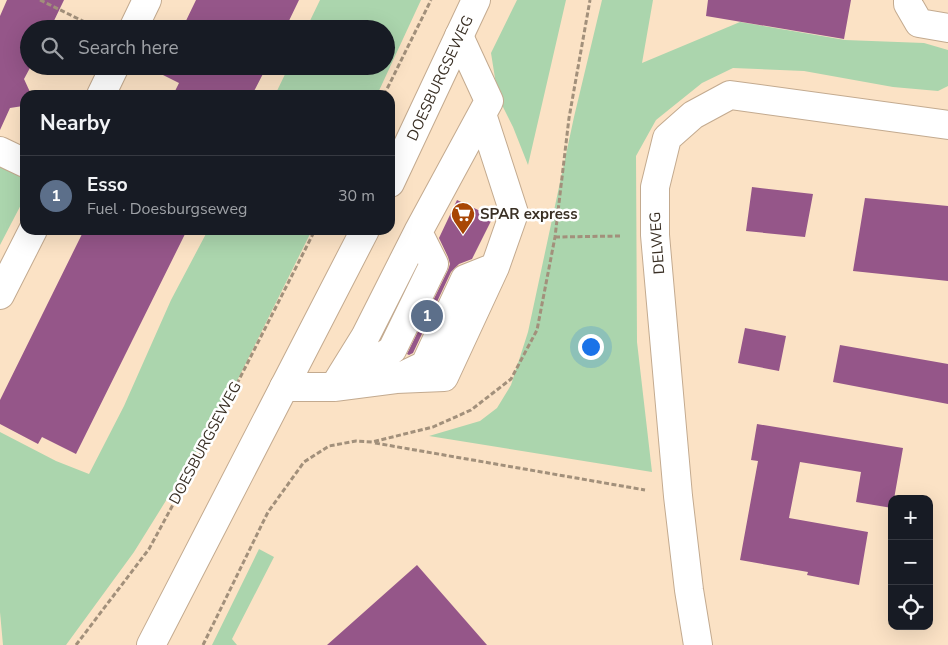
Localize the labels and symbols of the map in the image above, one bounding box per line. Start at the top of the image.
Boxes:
street label: DOESBURGSEWEG [402,12,478,144]
supermarket icon: SPAR express [450,201,476,235]
place label: SPAR express [480,204,577,224]
street label: DELWEG [645,211,669,275]
pin: 1 [411,297,443,335]
your location [578,334,604,360]
street label: DOESBURGSEWEG [164,378,246,508]

